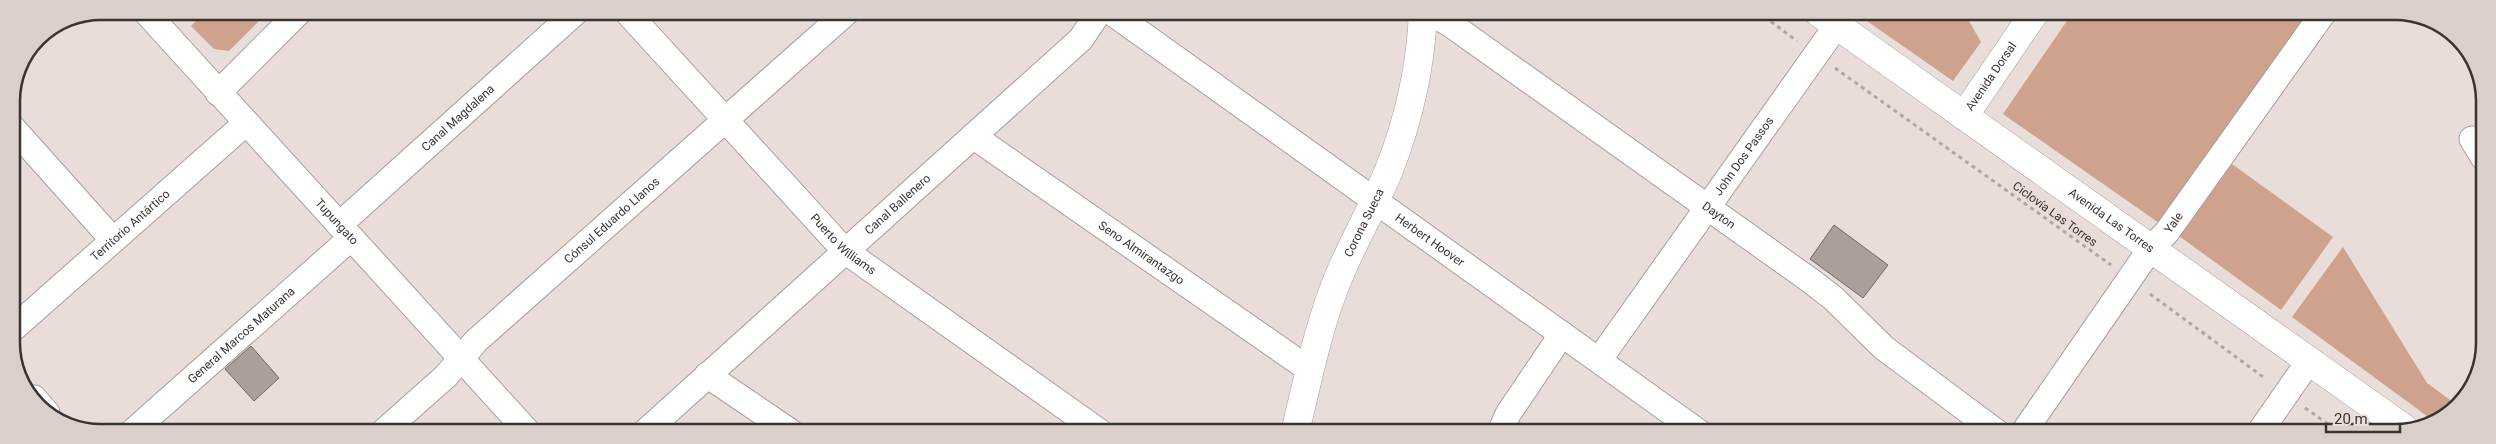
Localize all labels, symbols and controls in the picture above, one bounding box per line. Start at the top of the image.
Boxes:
street label: Avenida Dorsal [1963,39,2019,113]
street label: Canal Magdalena [419,82,497,154]
street label: John Dos Passos [1711,114,1776,198]
street label: Canal Ballenero [862,171,933,238]
street label: Cónsul Eduardo Llanos [561,175,662,267]
street label: Ciclovía Las Torres [2010,179,2100,249]
street label: Avenida Las Torres [2066,185,2157,256]
street label: Corona Sueca [1341,186,1387,259]
street label: Territorio Antártico [88,187,173,264]
street label: Tupungato [312,196,361,248]
street label: Dayton [1700,199,1738,232]
street label: Yale [2161,209,2186,236]
street label: Herbert Hoover [1393,210,1467,269]
street label: Puerto Williams [807,211,879,278]
street label: Seno Almirantazgo [1096,218,1187,288]
street label: General Marcos Maturana [185,284,298,386]
scale bar [2326,402,2400,434]
text: 20 m [2334,410,2368,428]

